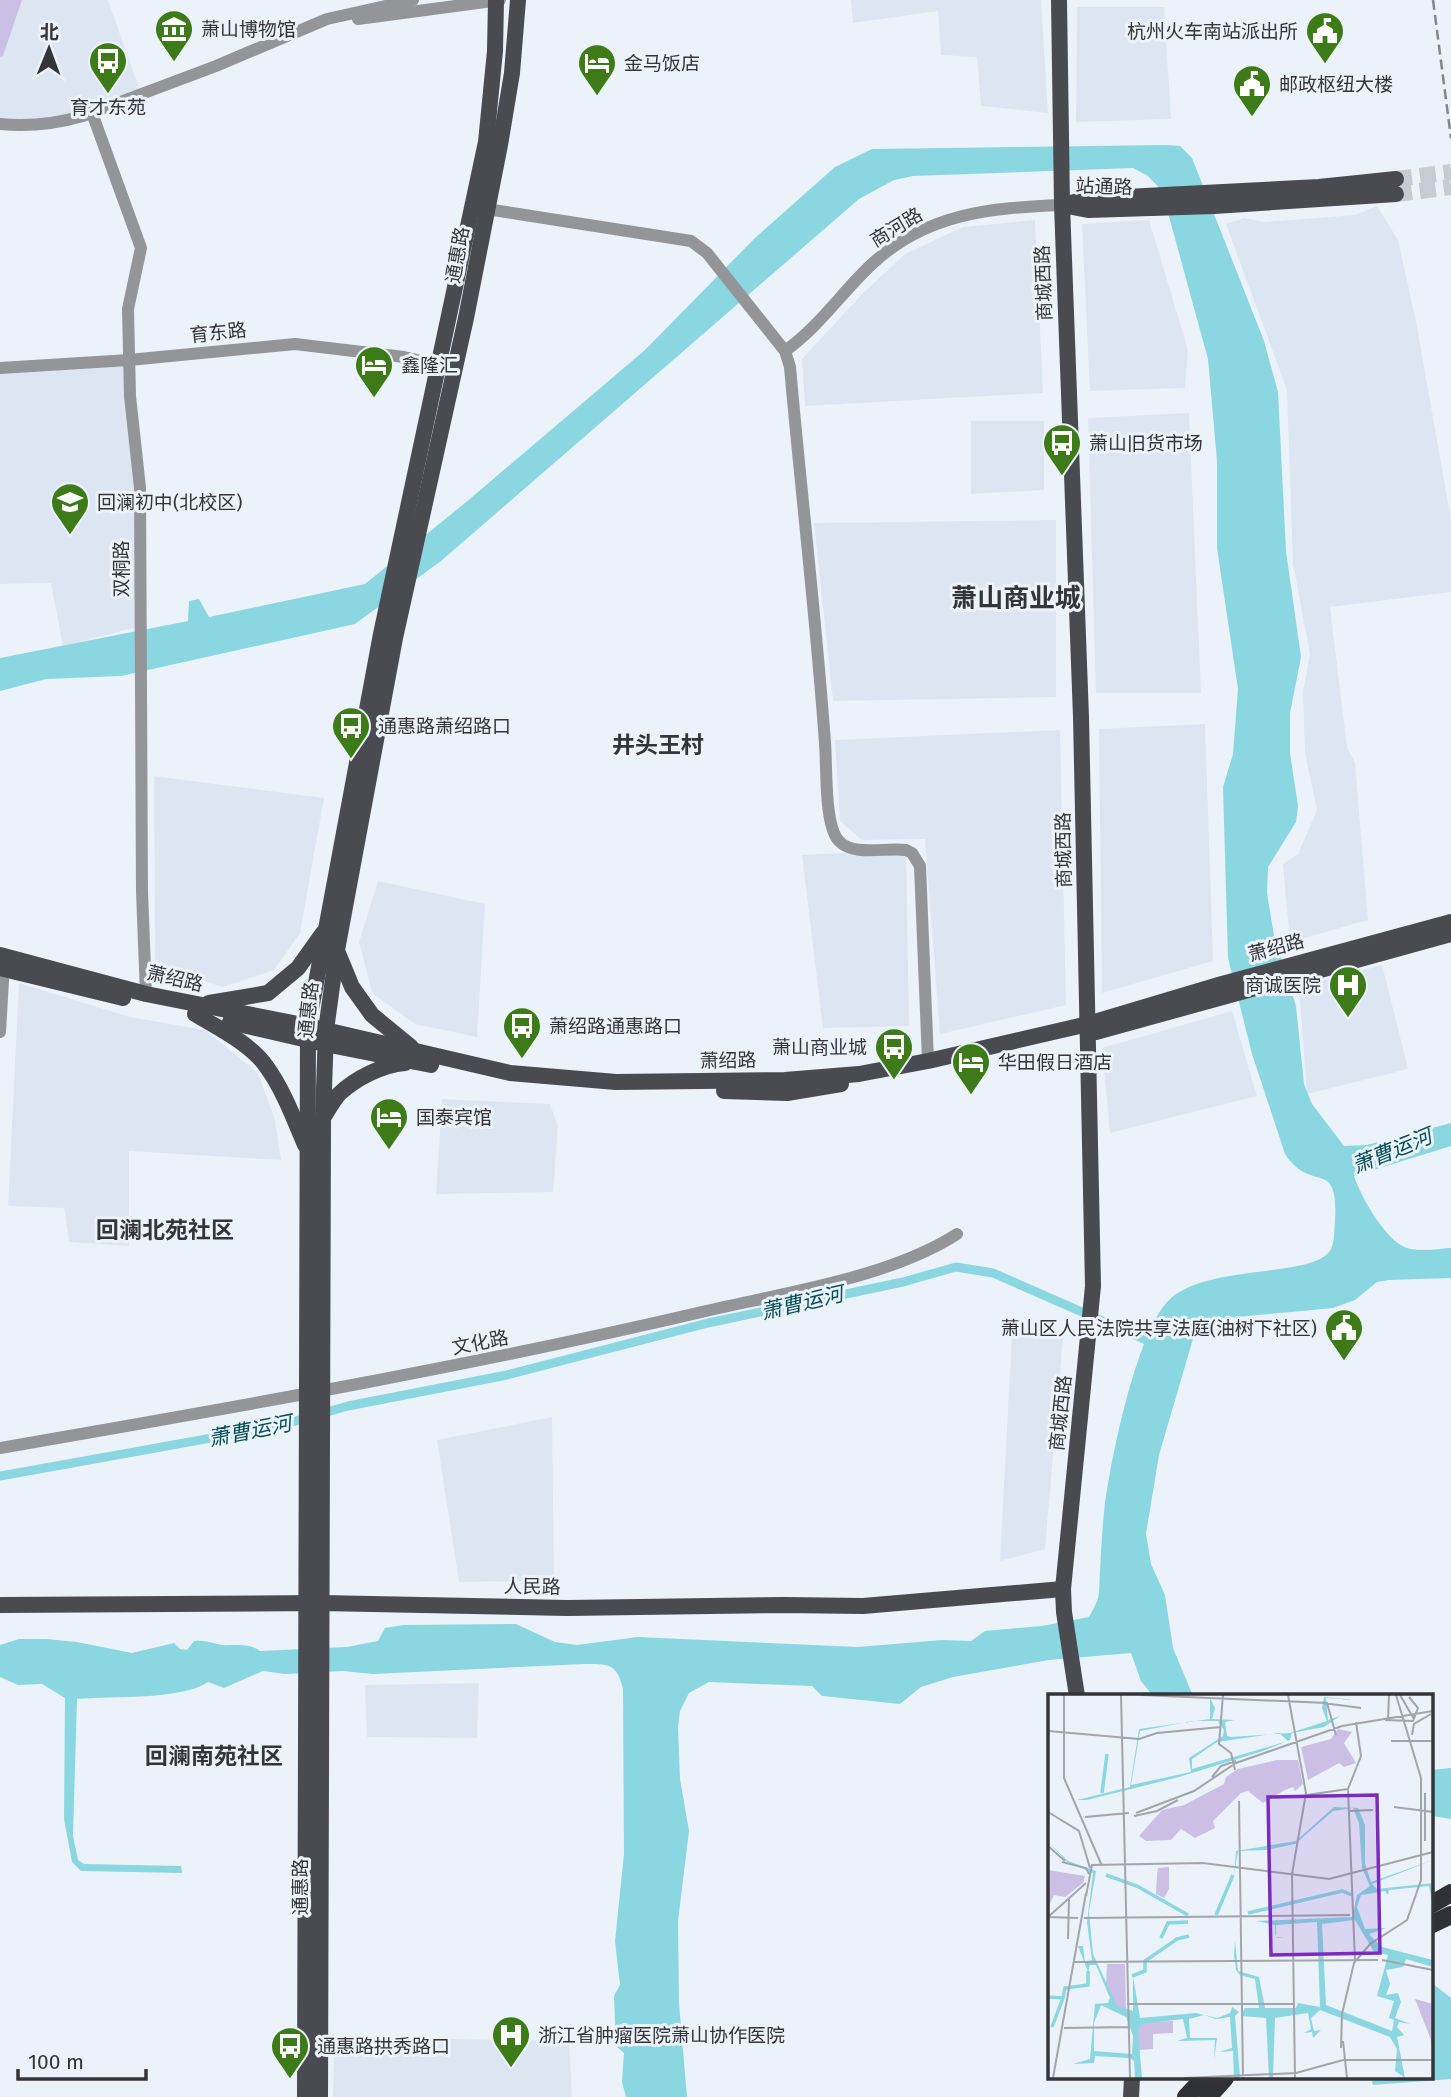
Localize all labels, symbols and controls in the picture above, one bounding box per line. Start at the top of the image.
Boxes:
museum icon: 萧山博物馆 [153,8,195,63]
public building icon: 杭州火车南站派出所 [1304,10,1346,65]
north arrow [14,14,84,84]
place label: 萧山博物馆 [201,18,296,41]
place label: 杭州火车南站派出所 [1127,20,1298,43]
text: 北 [40,21,59,44]
bus stop icon: 育才东苑 [87,40,129,95]
hotel icon: 金马饭店 [576,42,618,97]
place label: 金马饭店 [624,52,700,75]
public building icon: 邮政枢纽大楼 [1231,63,1273,118]
place label: 邮政枢纽大楼 [1279,73,1393,96]
place label: 育才东苑 [70,96,146,119]
street label: 站通路 [1075,174,1133,199]
street label: 商河路 [866,203,927,252]
street label: 通惠路 [441,225,474,285]
street label: 商城西路 [1031,245,1056,321]
street label: 育东路 [188,318,248,347]
hotel icon: 鑫隆汇 [353,344,395,399]
place label: 鑫隆汇 [401,354,458,377]
bus stop icon: 萧山旧货市场 [1041,422,1083,477]
place label: 萧山旧货市场 [1089,432,1203,455]
school or university icon: 回澜初中(北校区) [49,481,91,536]
place label: 回澜初中(北校区) [97,491,242,514]
street label: 双桐路 [110,540,133,598]
district label: 萧山商业城 [951,583,1081,614]
bus stop icon: 通惠路萧绍路口 [330,705,372,760]
place label: 通惠路萧绍路口 [378,715,511,738]
district label: 井头王村 [612,731,704,759]
street label: 商城西路 [1051,812,1076,888]
street label: 萧绍路 [1246,929,1307,966]
street label: 萧绍路 [145,961,205,996]
hospital icon: 商诚医院 [1327,964,1369,1019]
place label: 商诚医院 [1245,974,1321,997]
street label: 通惠路 [294,980,323,1040]
bus stop icon: 萧绍路通惠路口 [501,1005,543,1060]
place label: 萧绍路通惠路口 [549,1015,682,1038]
bus stop icon: 萧山商业城 [873,1026,915,1081]
place label: 萧山商业城 [772,1036,867,1059]
hotel icon: 华田假日酒店 [950,1041,992,1096]
street label: 萧绍路 [699,1049,757,1072]
place label: 华田假日酒店 [998,1051,1112,1074]
hotel icon: 国泰宾馆 [368,1096,410,1151]
place label: 国泰宾馆 [416,1106,492,1129]
water label: 萧曹运河 [1348,1122,1440,1179]
district label: 回澜北苑社区 [96,1216,234,1244]
water label: 萧曹运河 [758,1280,850,1325]
public building icon: 萧山区人民法院共享法庭(油树下社区) [1323,1307,1365,1362]
place label: 萧山区人民法院共享法庭(油树下社区) [1001,1317,1317,1340]
street label: 文化路 [450,1326,510,1359]
street label: 商城西路 [1045,1374,1076,1452]
water label: 萧曹运河 [206,1409,298,1452]
street label: 人民路 [503,1575,561,1598]
inset map [1048,1694,1434,2080]
district label: 回澜南苑社区 [145,1742,283,1770]
street label: 通惠路 [289,1858,312,1916]
hospital icon: 浙江省肿瘤医院萧山协作医院 [490,2014,532,2069]
place label: 浙江省肿瘤医院萧山协作医院 [538,2024,785,2047]
bus stop icon: 通惠路拱秀路口 [269,2025,311,2080]
place label: 通惠路拱秀路口 [317,2035,450,2058]
scale bar [18,2038,145,2082]
text: 100 m [28,2049,84,2075]

